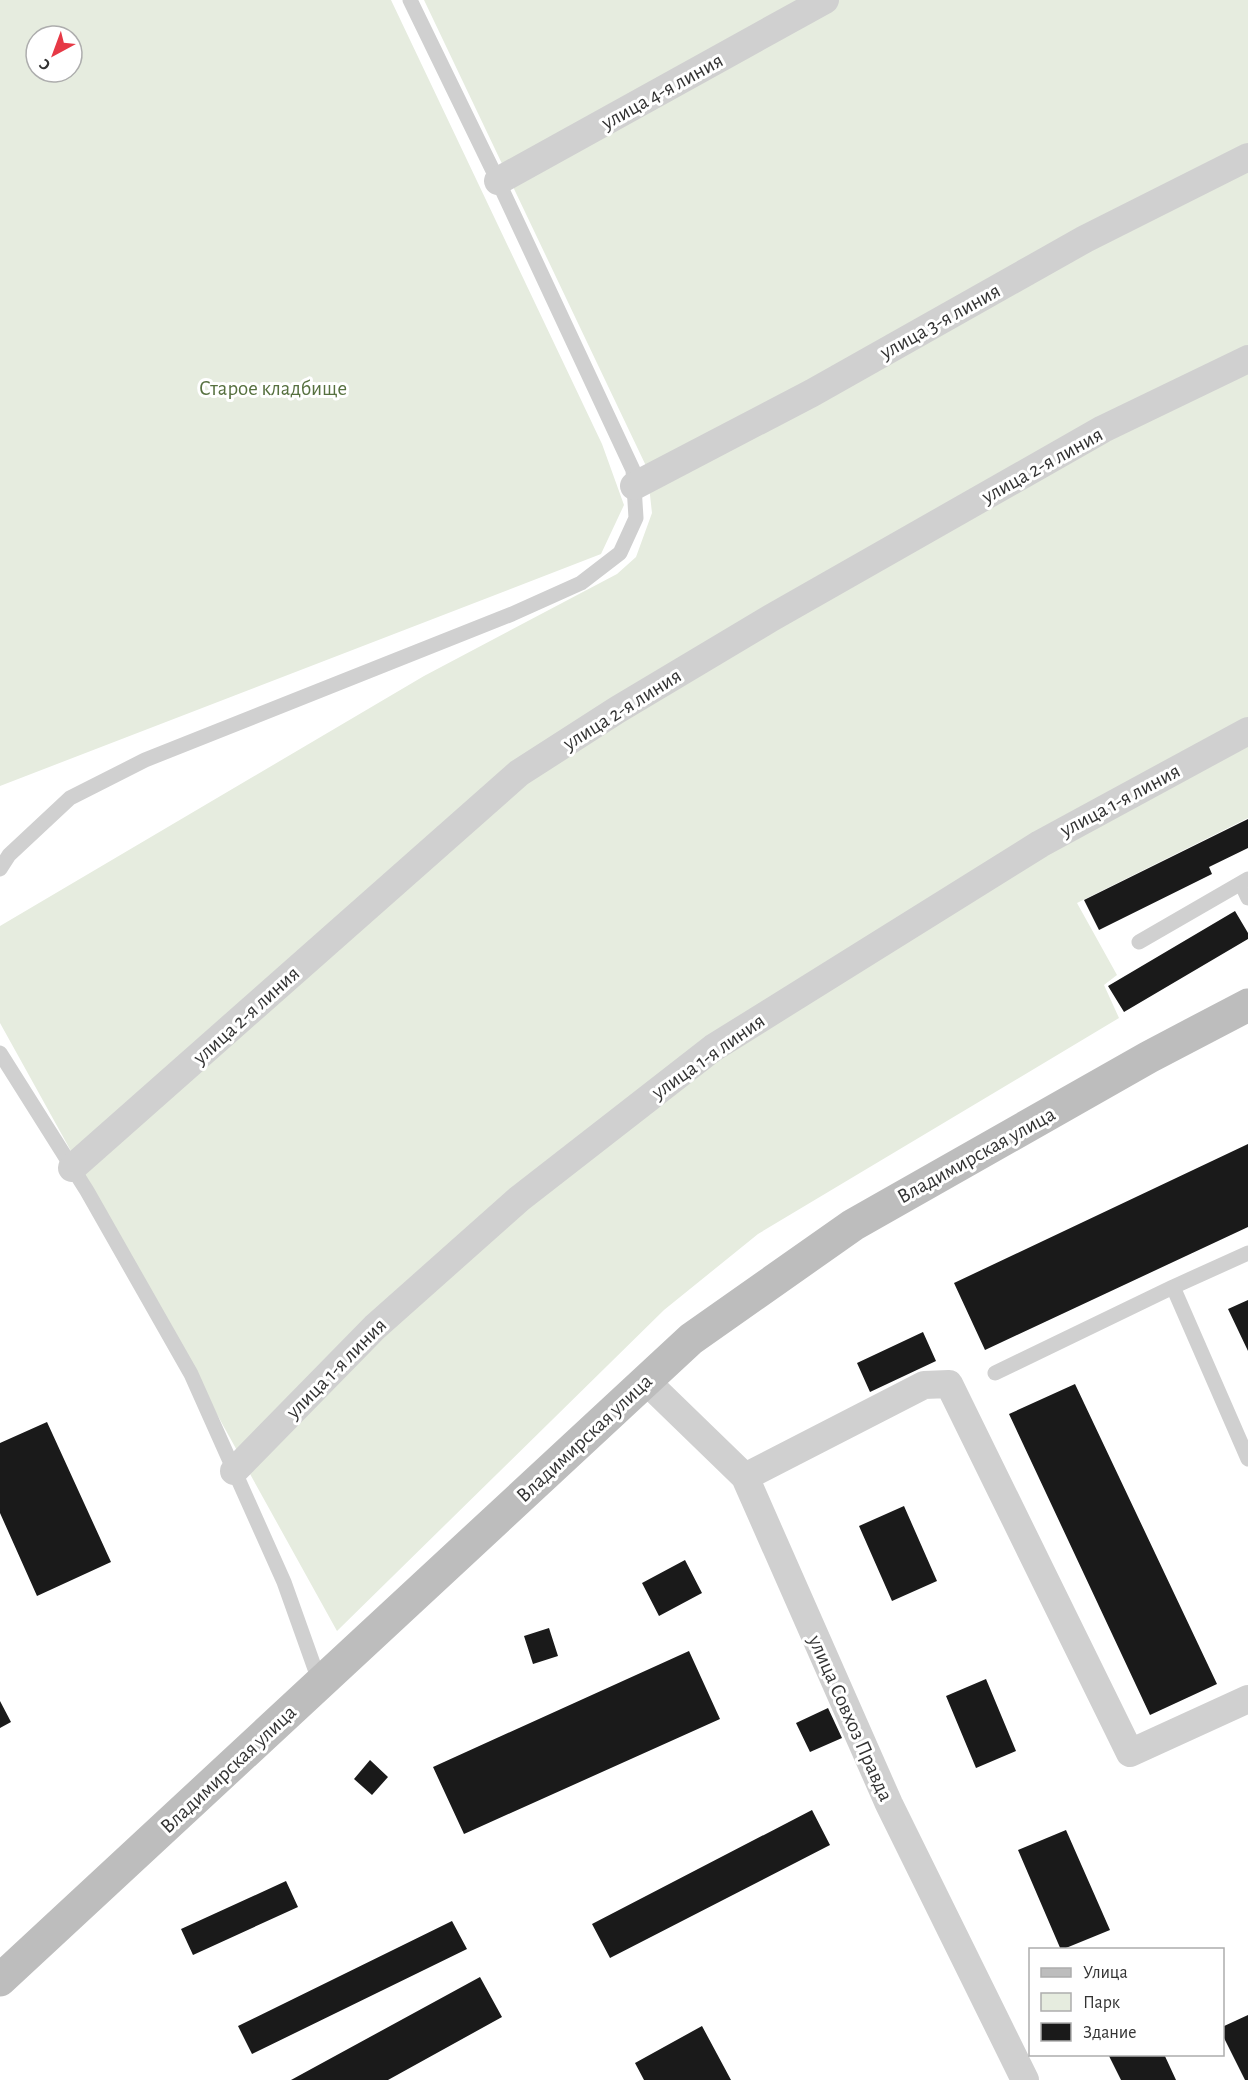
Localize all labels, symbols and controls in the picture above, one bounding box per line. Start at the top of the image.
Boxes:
north arrow [24,24,84,84]
street label: улица 4-я линия [597,49,727,134]
text: С [36,56,53,74]
street label: улица 3-я линия [876,280,1004,364]
park label: Старое кладбище [199,378,347,399]
street label: улица 2-я линия [977,424,1106,508]
street label: улица 2-я линия [559,665,685,755]
street label: улица 1-я линия [1056,760,1184,841]
street label: улица 2-я линия [188,962,303,1069]
street label: улица 1-я линия [647,1010,769,1104]
street label: Владимирская улица [894,1103,1059,1208]
street label: улица 1-я линия [281,1314,391,1423]
street label: Владимирская улица [512,1370,657,1506]
street label: улица Совхоз Правда [804,1631,897,1805]
street label: Владимирская улица [156,1701,301,1837]
legend [1029,1948,1224,2056]
text: Улица [1083,1964,1128,1982]
text: Парк [1083,1994,1121,2012]
text: Здание [1083,2024,1137,2042]

